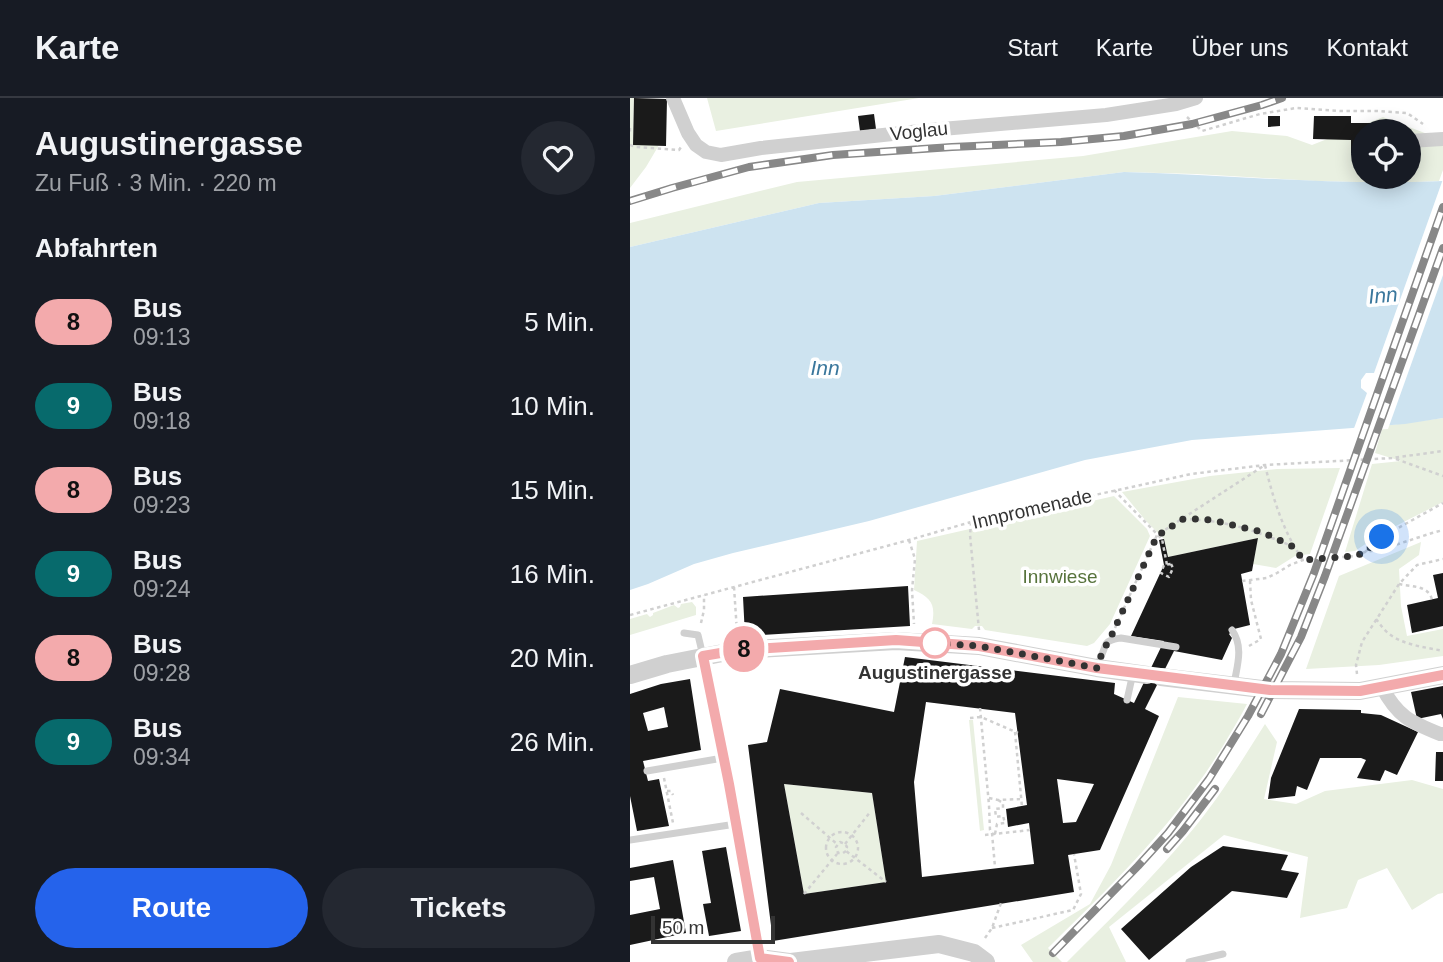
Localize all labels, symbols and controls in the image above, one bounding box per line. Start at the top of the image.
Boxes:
text: Karte [35,29,119,66]
text: Start [1007,34,1058,61]
text: Karte [1096,34,1153,61]
text: Über uns [1191,34,1289,61]
text: Kontakt [1327,34,1408,61]
street label: Voglau [889,118,949,144]
map controls [1351,119,1421,189]
button: locate [1351,119,1421,189]
button: heart [521,121,595,195]
text: Augustinergasse [35,125,303,162]
text: Zu Fuß · 3 Min. · 220 m [35,170,277,196]
text: Abfahrten [35,233,158,263]
water label: Inn [1367,282,1399,308]
text: Bus [133,293,182,323]
text: 5 Min. [524,307,595,337]
text: 8 [67,308,80,335]
text: 09:13 [133,324,191,350]
water label: Inn [810,356,840,379]
text: Bus [133,377,182,407]
text: 10 Min. [510,391,595,421]
text: 9 [67,392,80,419]
text: 09:18 [133,408,191,434]
text: Bus [133,461,182,491]
text: 15 Min. [510,475,595,505]
text: 8 [67,476,80,503]
street label: Innpromenade [970,485,1094,533]
text: 09:23 [133,492,191,518]
your location [1364,519,1399,554]
text: Bus [133,545,182,575]
text: 16 Min. [510,559,595,589]
text: 9 [67,560,80,587]
park label: Innwiese [1023,566,1098,587]
text: 09:24 [133,576,191,602]
line badge: 8 [721,626,767,672]
marker: Augustinergasse [920,628,950,658]
text: Bus [133,629,182,659]
text: 8 [737,635,751,662]
text: 20 Min. [510,643,595,673]
text: 8 [67,644,80,671]
text: 09:28 [133,660,191,686]
place label: Augustinergasse [858,662,1012,683]
text: Bus [133,713,182,743]
text: 26 Min. [510,727,595,757]
text: 9 [67,728,80,755]
text: 09:34 [133,744,191,770]
button: Route [35,868,308,948]
button: Tickets [322,868,595,948]
scale bar [651,913,775,945]
text: 50 m [662,917,704,938]

